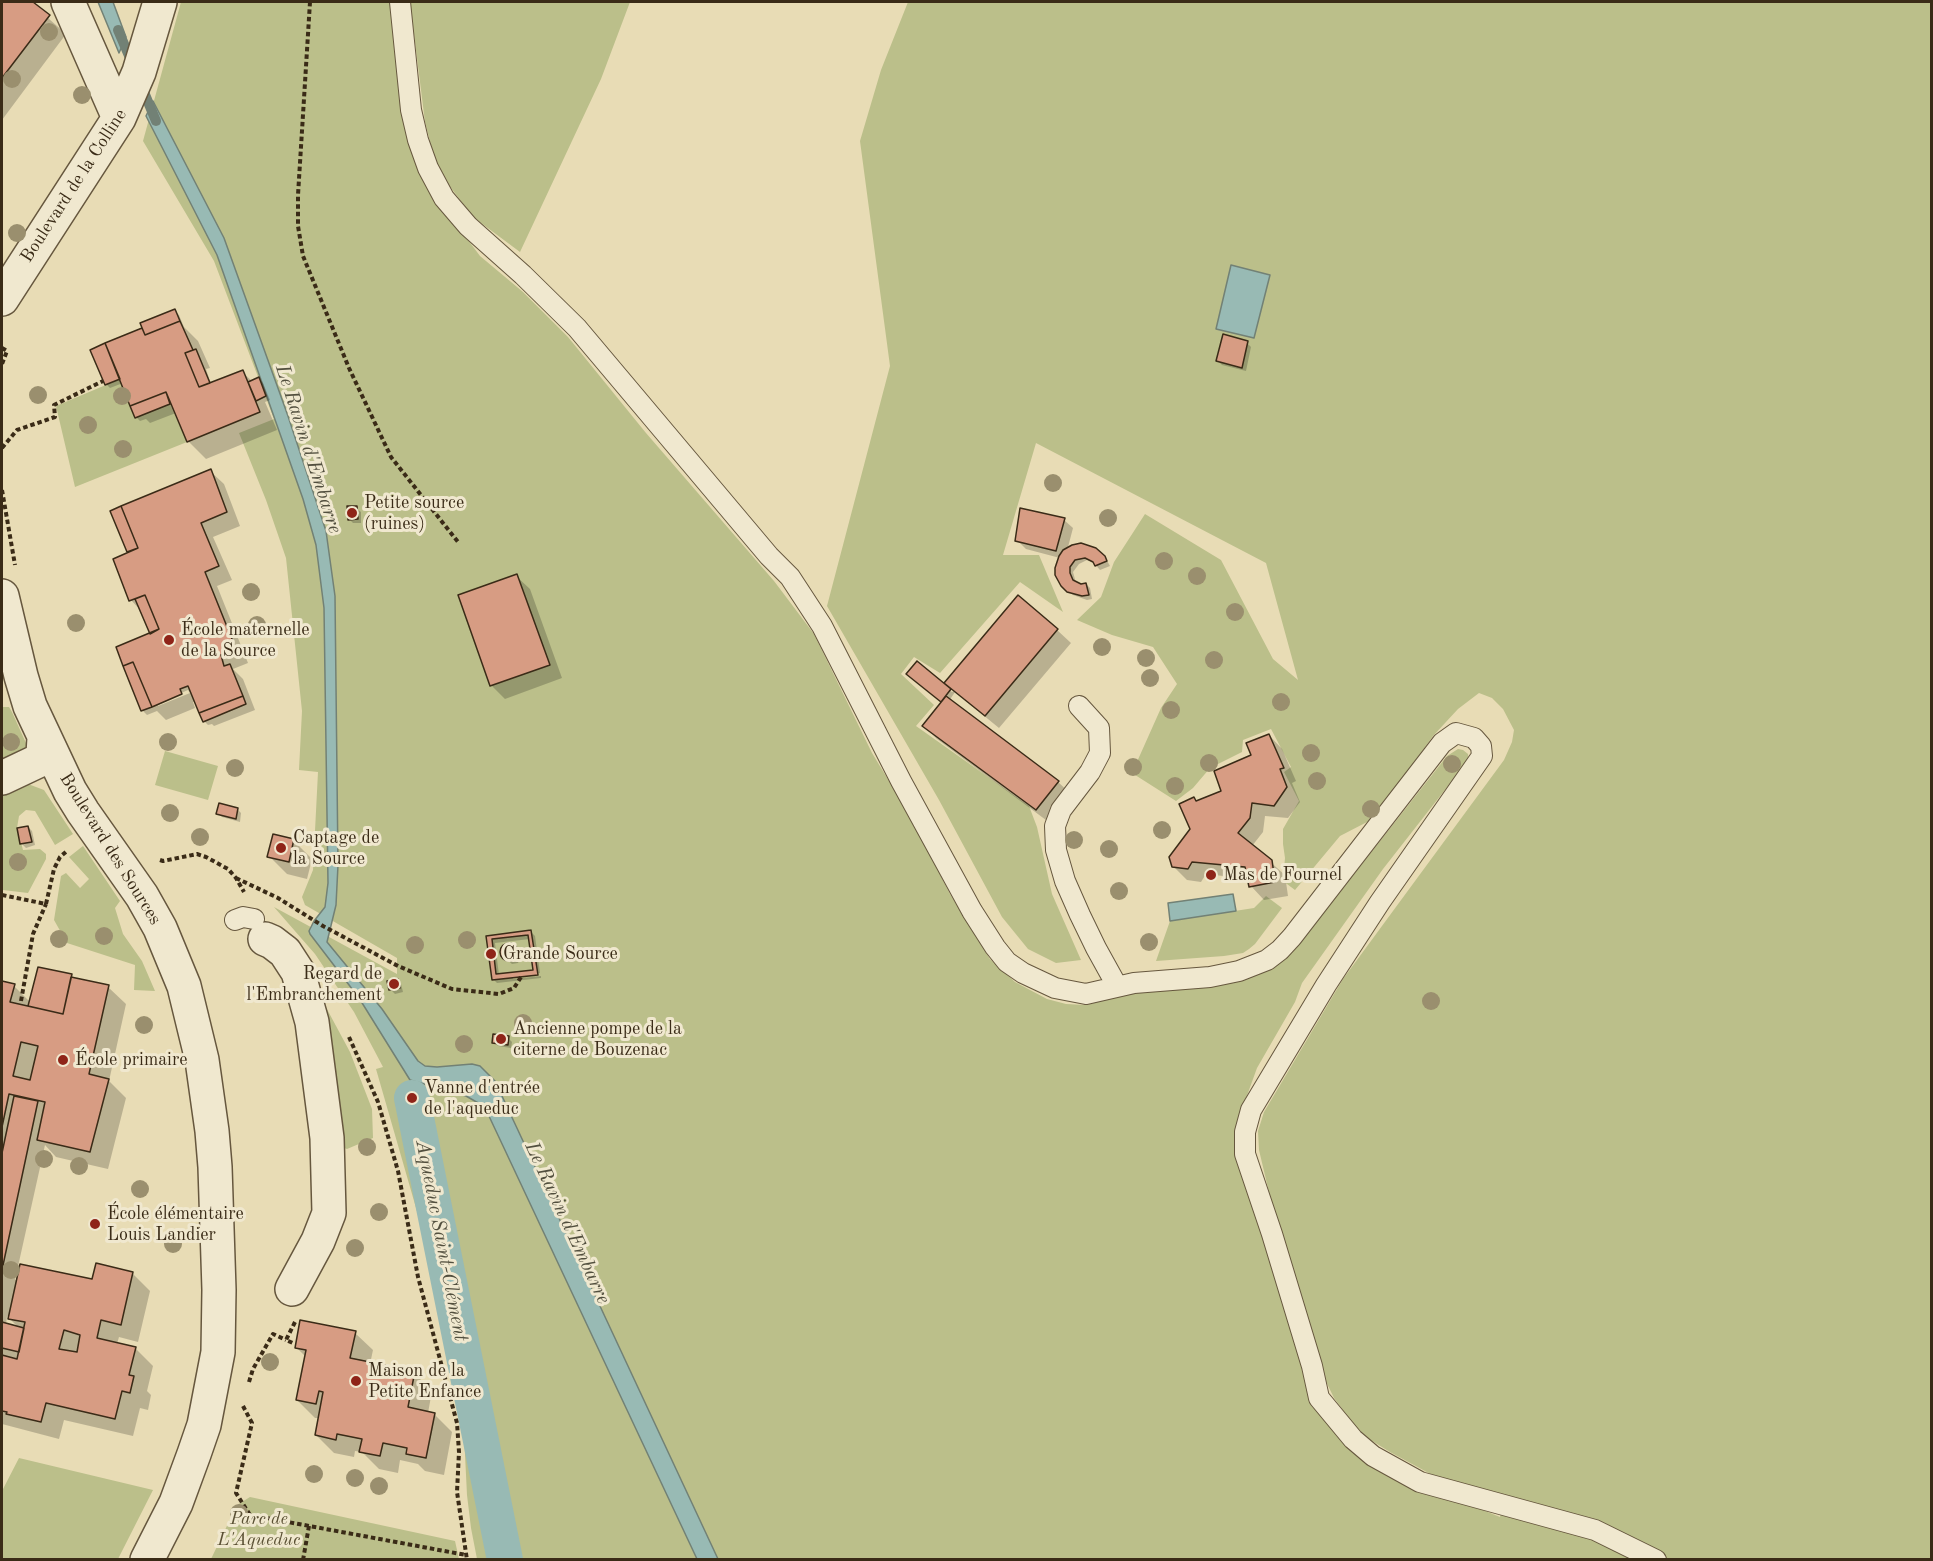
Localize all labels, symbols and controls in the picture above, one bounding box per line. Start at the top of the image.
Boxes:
street label: Boulevard de la Colline [16,105,132,267]
water label: Le Ravin d'Embarre [269,361,347,537]
place label: Petite source (ruines) [364,492,464,534]
marker: Petite source (ruines) [345,506,359,520]
place label: École maternelle de la Source [181,619,310,662]
marker: École maternelle de la Source [162,633,176,647]
street label: Boulevard des Sources [54,769,166,929]
place label: Captage de la Source [293,827,379,870]
marker: Captage de la Source [274,841,288,855]
place label: Mas de Fournel [1223,864,1342,886]
marker: Mas de Fournel [1204,868,1218,882]
place label: Grande Source [503,943,618,965]
marker: Grande Source [484,947,498,961]
place label: Regard de l'Embranchement [246,963,382,1006]
marker: Regard de l'Embranchement [387,977,401,991]
place label: Ancienne pompe de la citerne de Bouzenac [513,1018,682,1060]
marker: Ancienne pompe de la citerne de Bouzenac [494,1032,508,1046]
place label: École primaire [75,1049,188,1071]
marker: École primaire [56,1053,70,1067]
place label: Vanne d'entrée de l'aqueduc [424,1077,540,1120]
marker: Vanne d'entrée de l'aqueduc [405,1091,419,1105]
water label: Aqueduc Saint-Clément [410,1138,472,1344]
water label: Le Ravin d'Embarre [519,1138,615,1308]
place label: École élémentaire Louis Landier [107,1203,244,1246]
marker: École élémentaire Louis Landier [88,1217,102,1231]
place label: Maison de la Petite Enfance [368,1360,481,1402]
marker: Maison de la Petite Enfance [349,1374,363,1388]
park label: Parc de L'Aqueduc [217,1508,301,1550]

